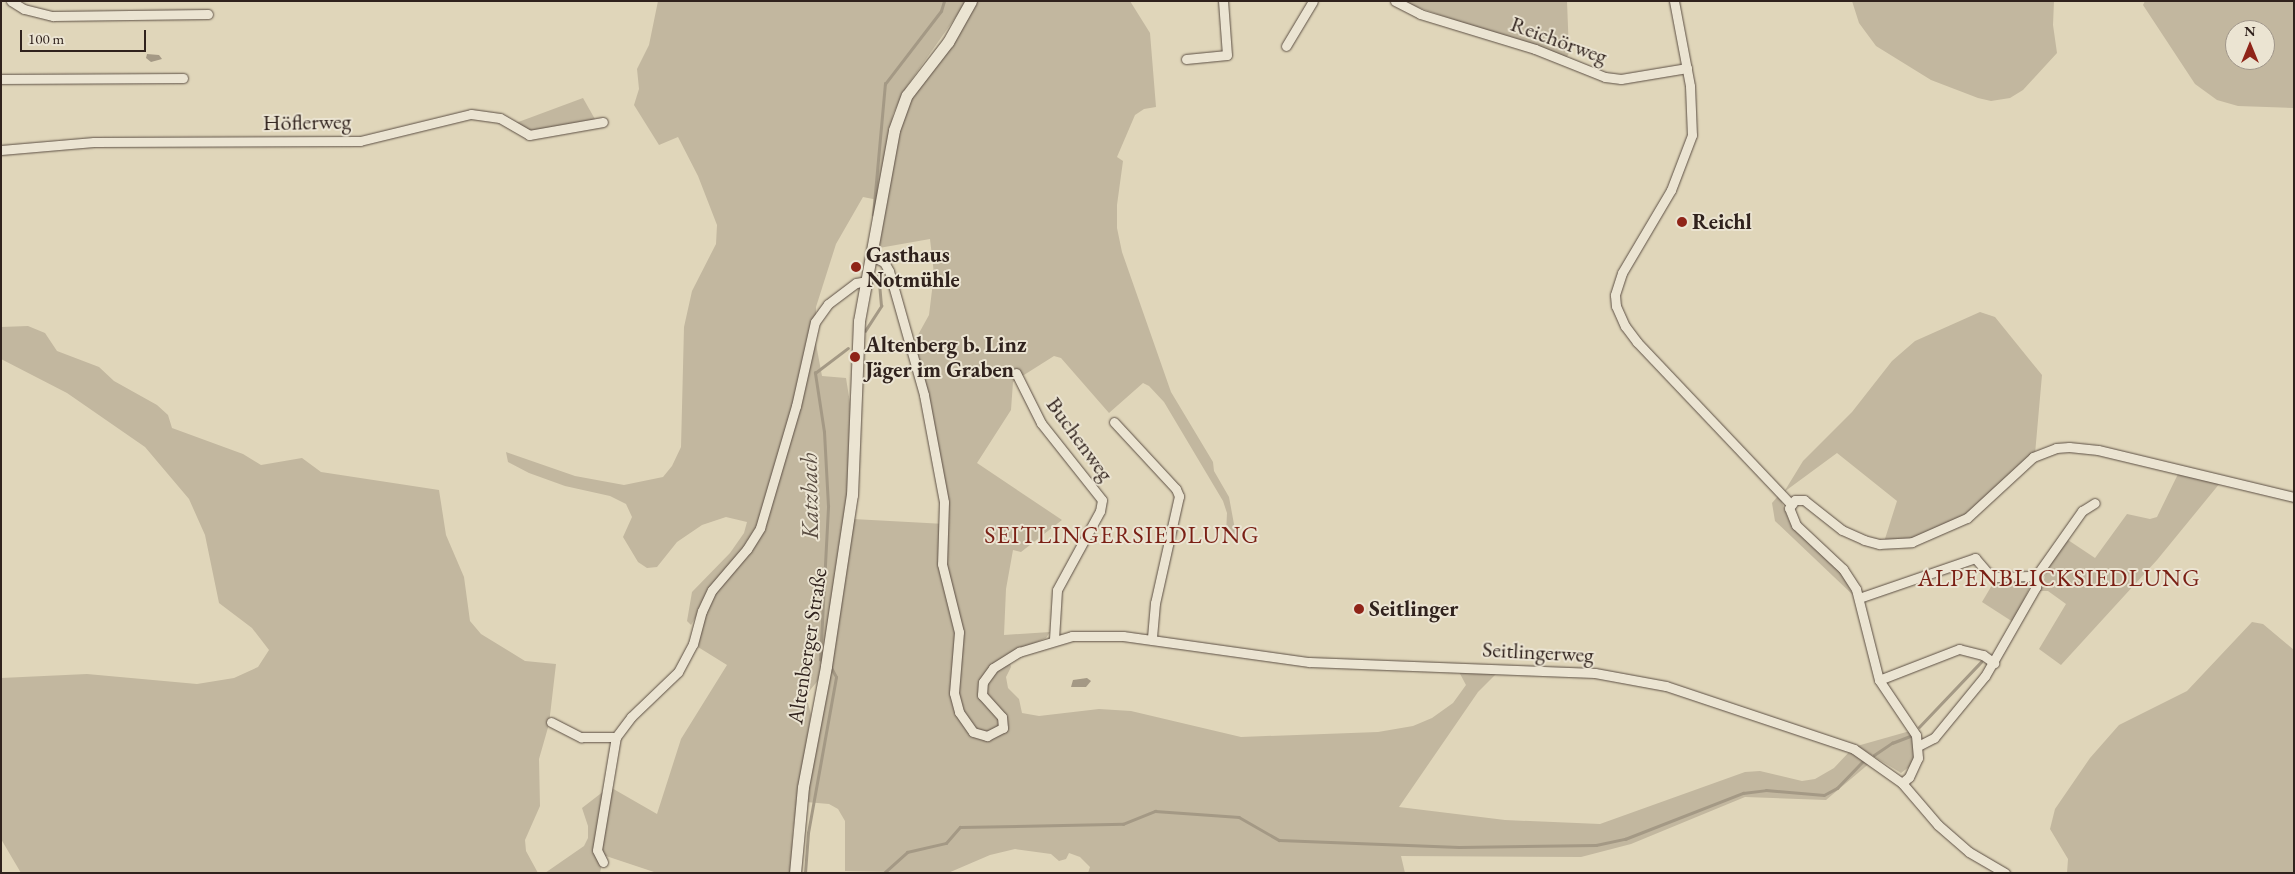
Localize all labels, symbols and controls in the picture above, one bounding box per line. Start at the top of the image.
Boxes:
street label: Reichörweg [1507,10,1611,70]
scale bar [22,20,149,52]
north arrow [2225,20,2275,70]
text: N [2244,22,2256,40]
text: 100 m [28,29,64,48]
street label: Höflerweg [263,108,351,136]
place label: Reichl [1692,209,1752,235]
marker: Reichl [1676,216,1688,228]
place label: Gasthaus Notmühle [866,241,960,292]
marker: Gasthaus Notmühle [850,261,862,273]
place label: Altenberg b. Linz Jäger im Graben [865,331,1027,382]
marker: Altenberg b. Linz Jäger im Graben [849,351,861,363]
street label: Buchenweg [1041,392,1119,486]
water label: Katzbach [794,452,824,540]
district label: SEITLINGERSIEDLUNG [982,521,1262,549]
district label: ALPENBLICKSIEDLUNG [1915,564,2203,592]
street label: Altenberger Straße [782,566,832,726]
place label: Seitlinger [1369,596,1458,622]
marker: Seitlinger [1353,603,1365,615]
street label: Seitlingerweg [1482,636,1594,668]

